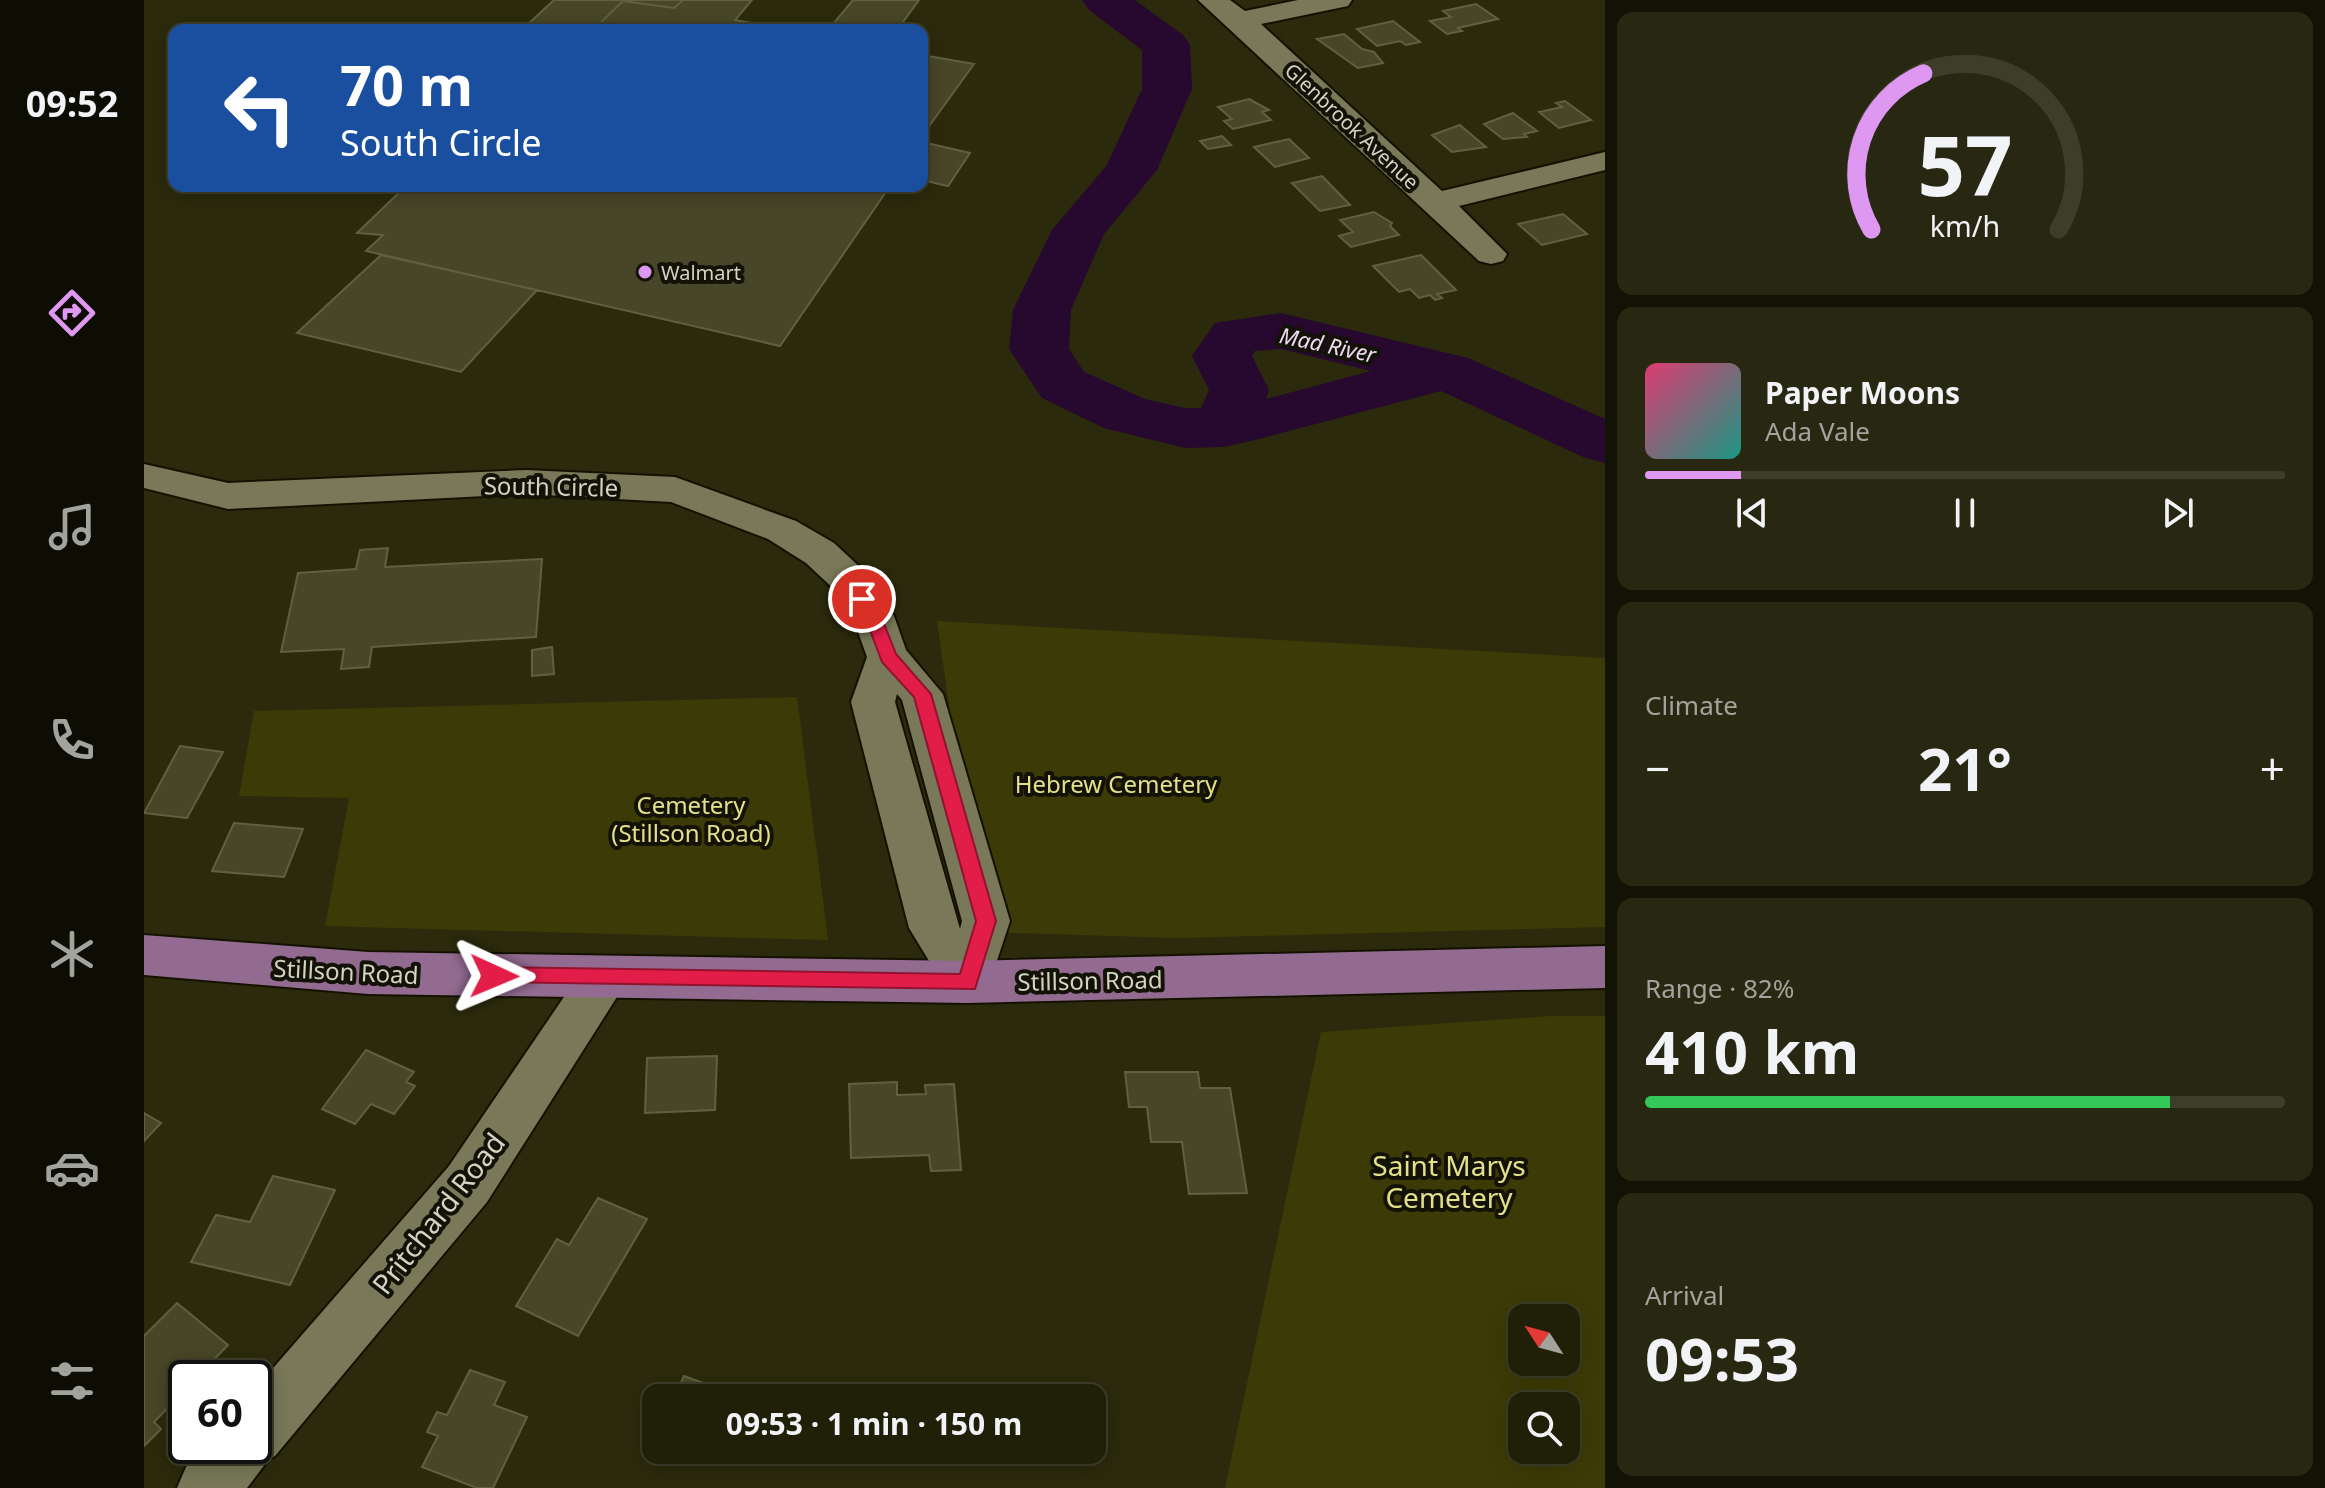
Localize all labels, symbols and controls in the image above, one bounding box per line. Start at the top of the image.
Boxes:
text: 70 m [340,46,473,122]
icon: left [208,56,312,160]
street label: Glenbrook Avenue [1279,57,1425,195]
text: 09:52 [26,79,118,128]
text: 57 [1917,106,2013,219]
text: South Circle [340,118,541,167]
text: km/h [1930,206,2000,245]
place label: Walmart [661,259,741,286]
marker: Walmart [636,263,654,281]
icon: directions [44,285,100,341]
water label: Mad River [1277,319,1380,369]
text: Paper Moons [1765,372,1960,413]
text: Ada Vale [1765,413,1870,449]
street label: South Circle [484,468,618,504]
icon: previous [1730,491,1774,535]
icon: pause [1943,491,1987,535]
icon: next [2156,491,2200,535]
icon: music [44,499,100,555]
pin [828,565,896,633]
icon: arrive [840,577,884,621]
text: Climate [1645,687,1738,723]
icon: phone [44,712,100,768]
text: 21° [1918,727,2012,809]
text: − [1645,738,1670,798]
text: + [2260,738,2285,798]
park label: Hebrew Cemetery [1015,767,1218,800]
park label: Cemetery (Stillson Road) [611,788,771,849]
icon: climate [44,926,100,982]
position arrow [452,934,536,1018]
street label: Stillson Road [273,951,419,991]
street label: Stillson Road [1017,962,1163,998]
text: Range · 82% [1645,970,1794,1006]
text: 410 km [1645,1010,1859,1092]
street label: Pritchard Road [363,1124,513,1302]
icon: car [44,1140,100,1196]
park label: Saint Marys Cemetery [1372,1146,1526,1216]
text: Arrival [1645,1277,1724,1313]
north arrow [1508,1304,1580,1376]
map controls [1508,1304,1580,1464]
text: 09:53 [1645,1317,1799,1399]
icon: filters [44,1353,100,1409]
speed limit sign: 60 [168,1360,272,1464]
button: search [1508,1392,1580,1464]
text: 09:53 · 1 min · 150 m [726,1403,1022,1444]

